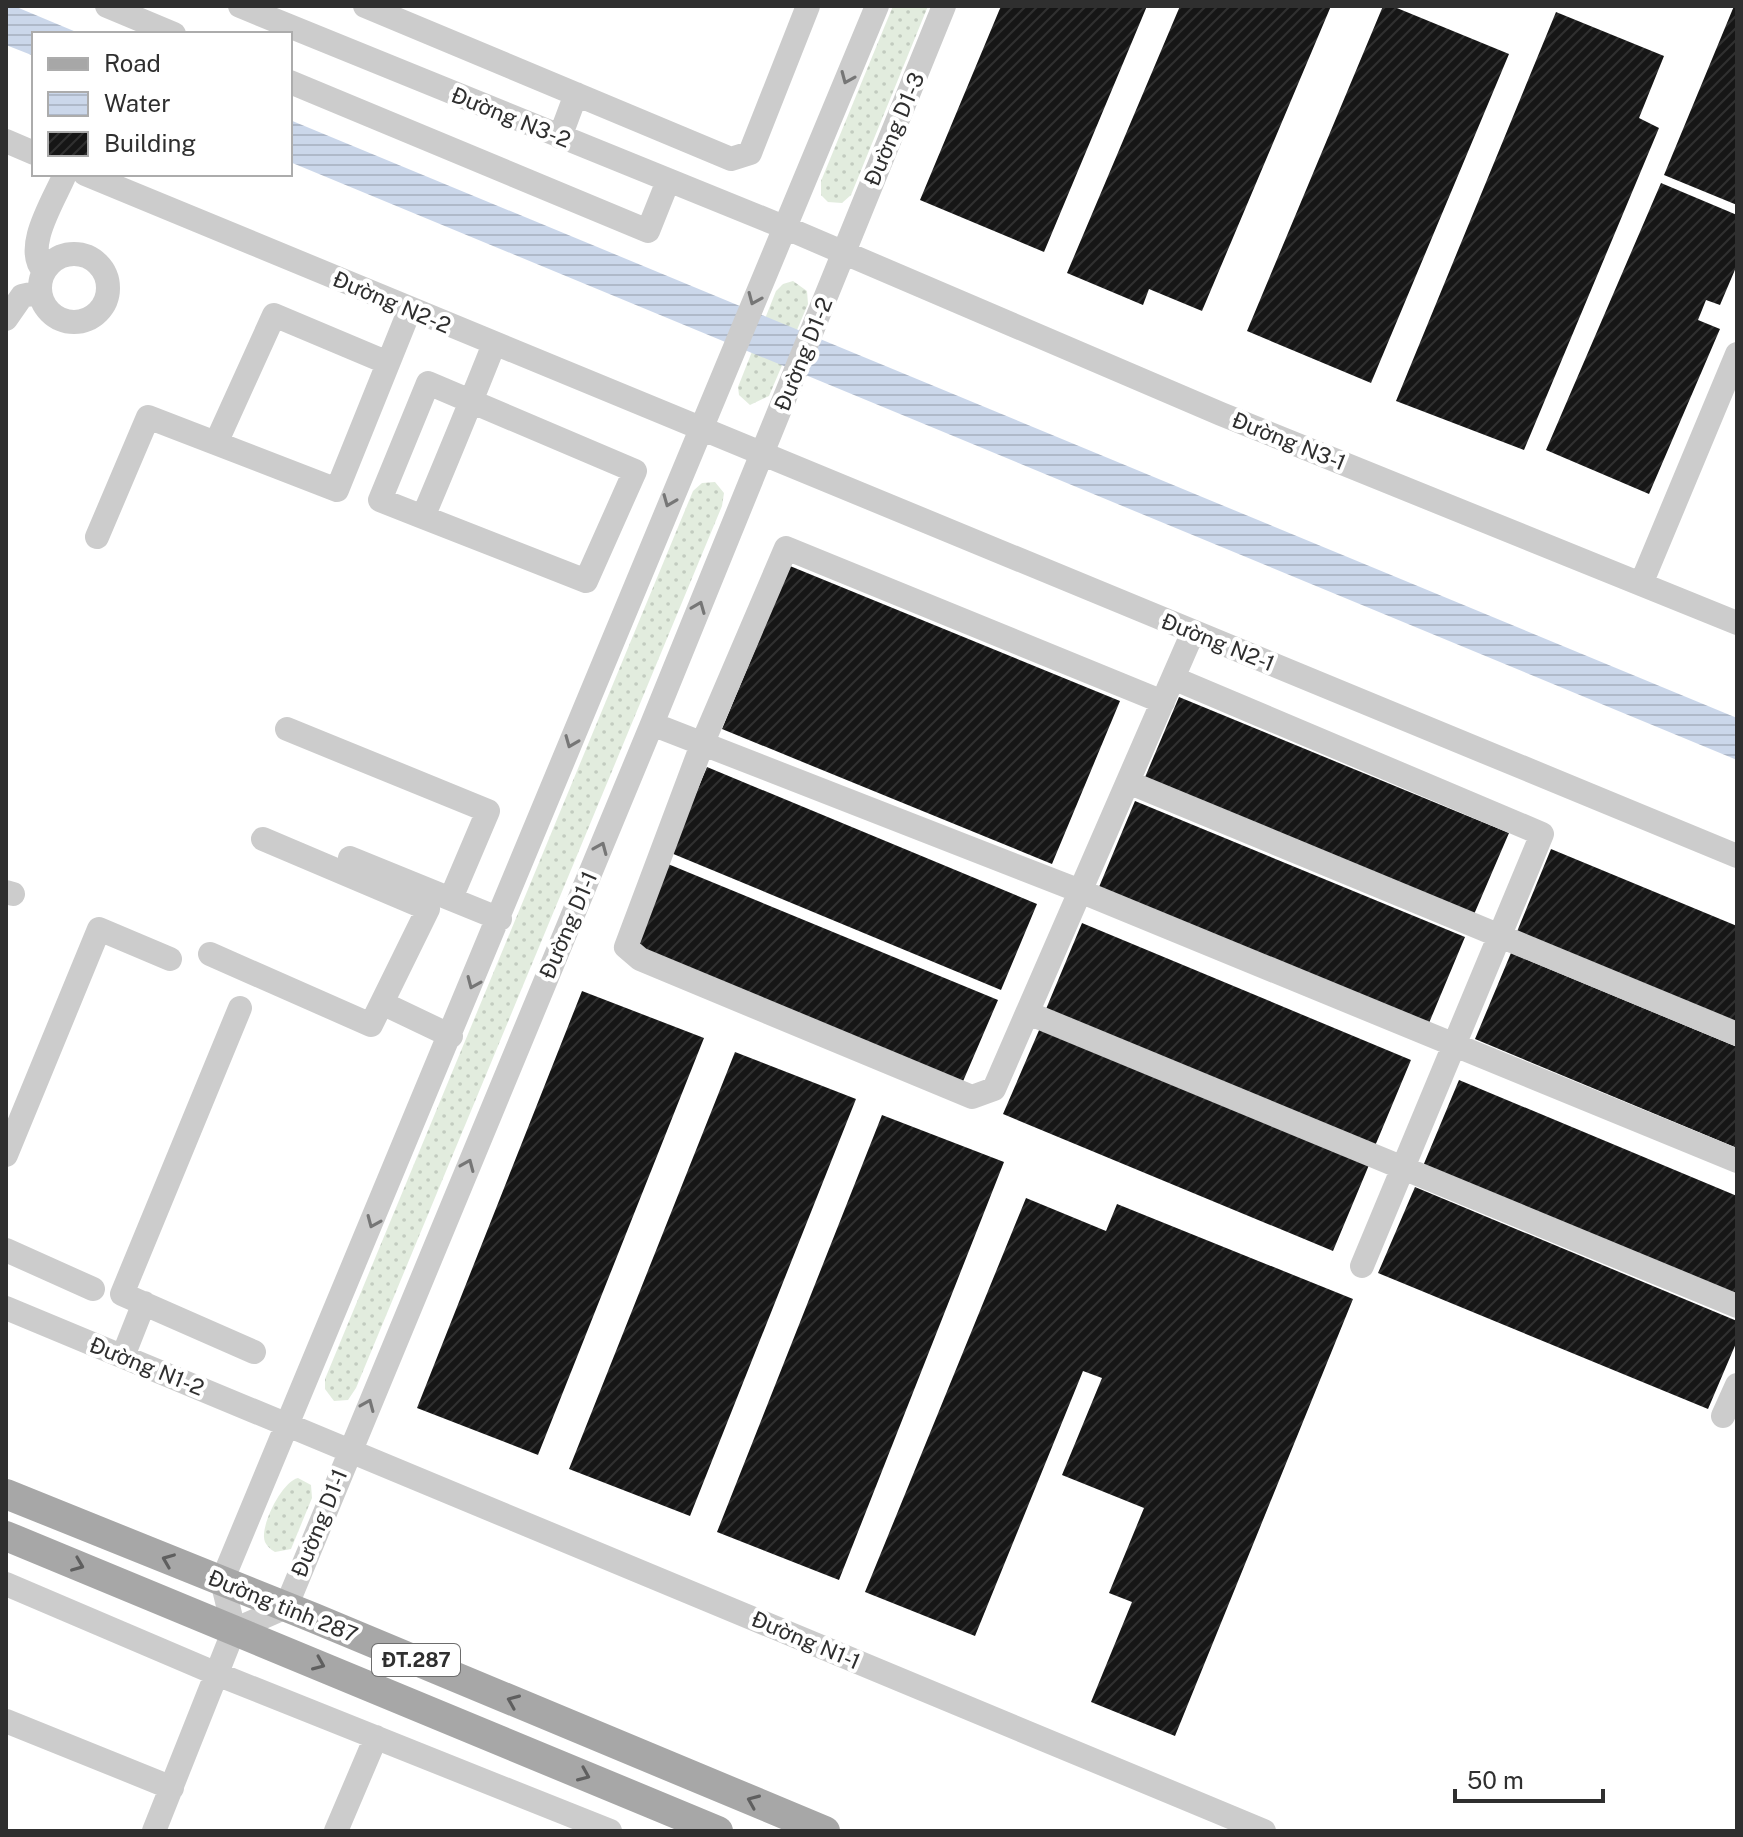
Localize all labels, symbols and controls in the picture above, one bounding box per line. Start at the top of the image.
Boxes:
legend [32,32,292,176]
text: Road [104,49,161,77]
street label: Đường D1-3 [858,68,930,190]
one-way arrow [840,70,857,84]
street label: Đường N3-2 [448,81,574,153]
text: Water [104,89,171,117]
text: Building [104,129,196,157]
street label: Đường N2-2 [329,266,455,338]
one-way arrow [747,291,763,305]
street label: Đường D1-2 [768,293,838,415]
street label: Đường N3-1 [1228,406,1350,476]
one-way arrow [662,493,679,507]
one-way arrow [689,601,706,615]
street label: Đường N2-1 [1158,608,1278,676]
one-way arrow [565,734,581,748]
one-way arrow [591,841,607,856]
street label: Đường D1-1 [534,867,602,983]
one-way arrow [467,975,483,989]
one-way arrow [458,1159,474,1173]
one-way arrow [366,1214,382,1229]
street label: Đường N1-2 [86,1331,208,1401]
one-way arrow [358,1399,374,1413]
street label: Đường D1-1 [286,1465,352,1581]
one-way arrow [162,1553,176,1570]
one-way arrow [70,1556,84,1572]
street label: Đường tỉnh 287 [204,1564,362,1648]
street label: Đường N1-1 [748,1605,864,1675]
road number: ĐT.287 [372,1644,460,1676]
one-way arrow [311,1654,325,1670]
one-way arrow [507,1694,521,1710]
scale bar [1455,1753,1603,1803]
one-way arrow [576,1766,590,1782]
text: 50 m [1467,1766,1524,1794]
one-way arrow [747,1794,761,1811]

